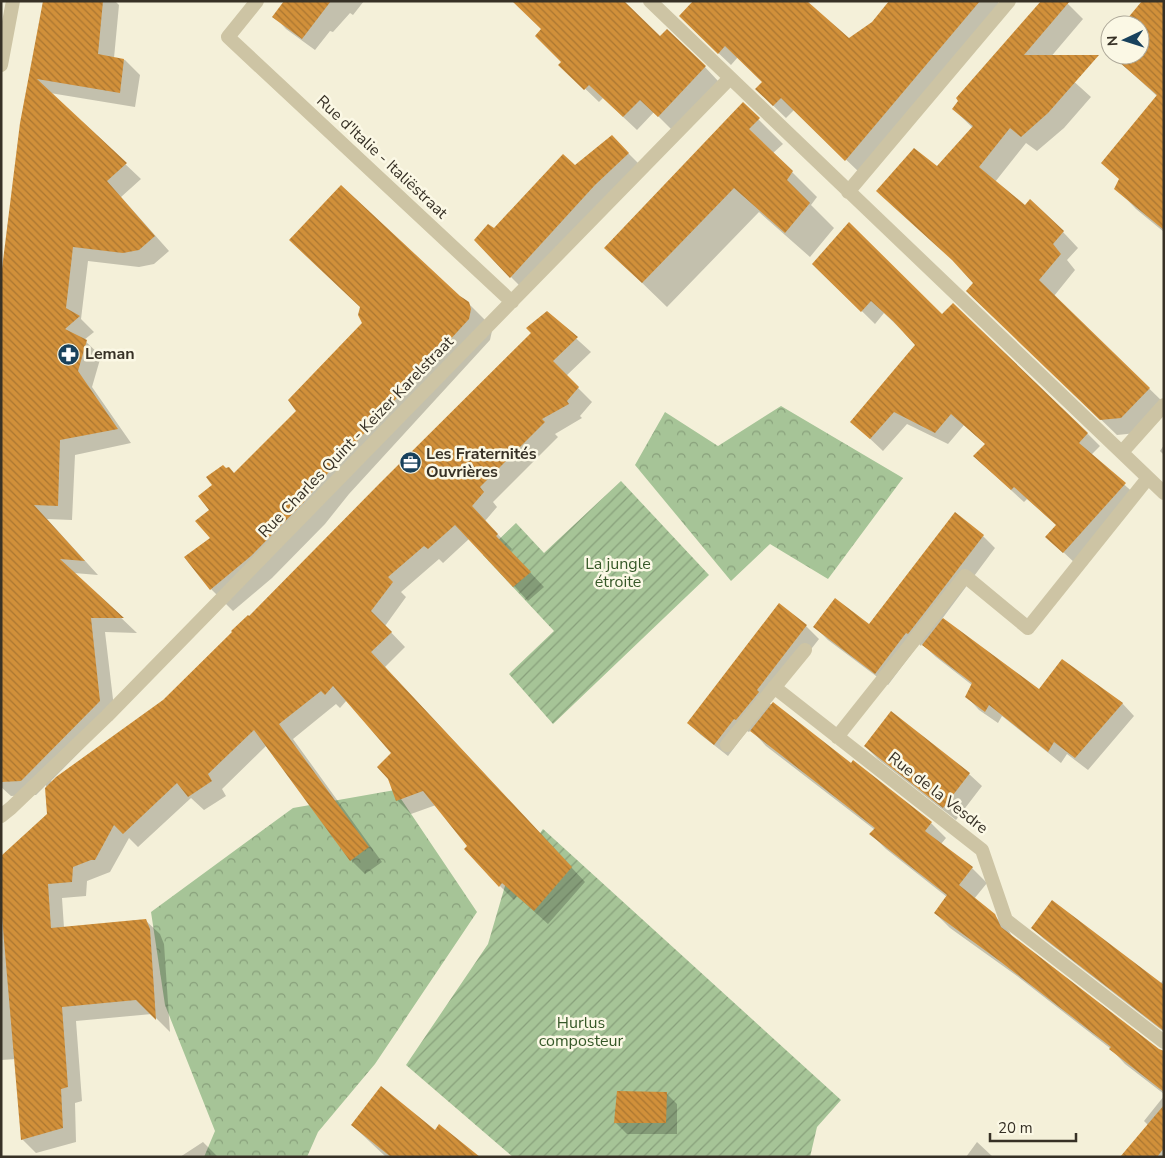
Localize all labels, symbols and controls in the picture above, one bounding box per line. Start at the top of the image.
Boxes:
north arrow [1100,15,1150,65]
text: N [1103,35,1122,47]
street label: Rue d'Italie - Italiëstraat [312,90,453,224]
street label: Rue Charles Quint - Keizer Karelstraat [253,331,459,543]
pharmacy icon: Leman [57,342,81,366]
place label: Leman [85,343,135,365]
place label: Les Fraternités Ouvrières [426,443,537,483]
office icon: Les Fraternités Ouvrières [398,451,422,475]
park label: La jungle étroite [585,553,651,593]
street label: Rue de la Vesdre [883,747,993,839]
park label: Hurlus composteur [539,1012,623,1052]
scale bar [990,1110,1076,1142]
text: 20 m [998,1118,1033,1138]

